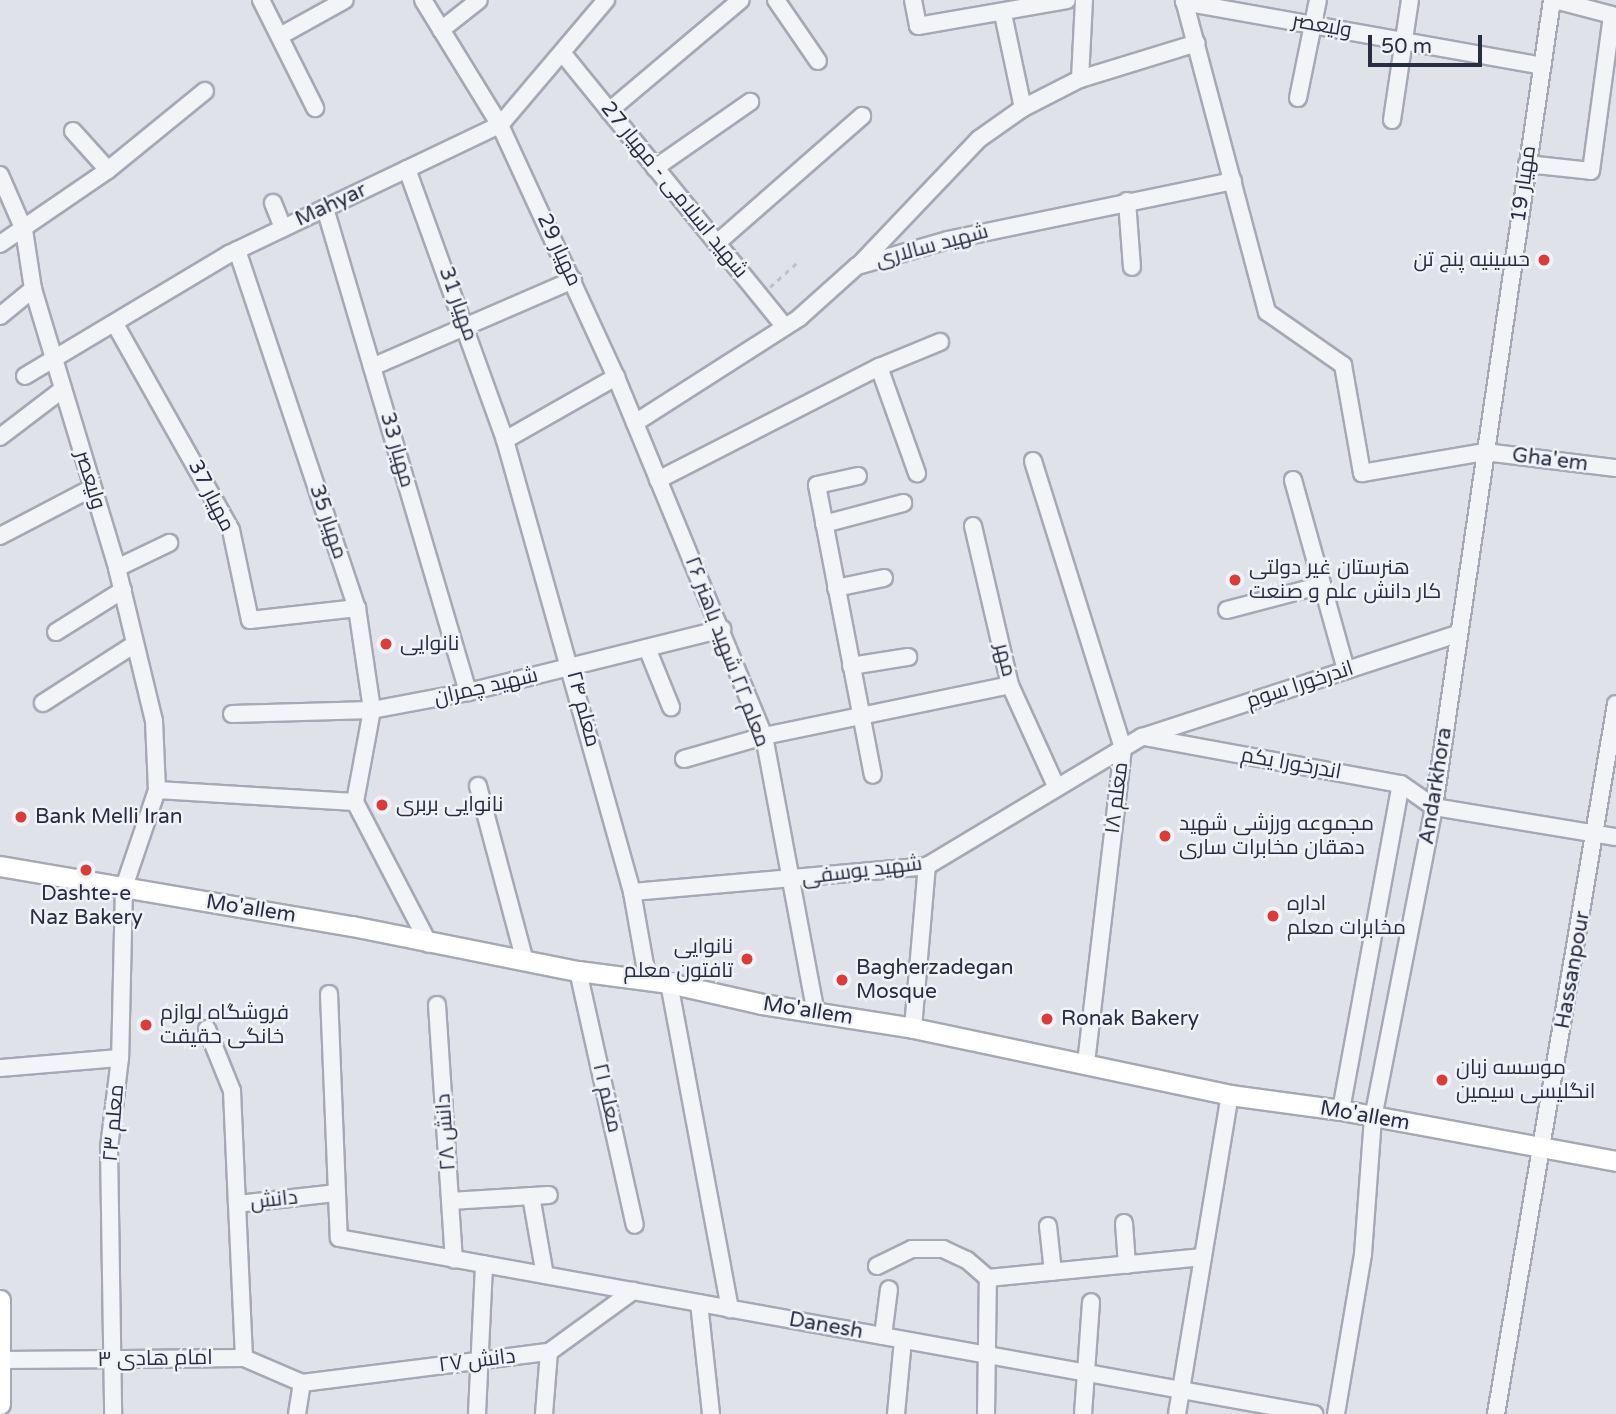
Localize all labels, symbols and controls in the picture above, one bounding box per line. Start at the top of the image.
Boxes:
street label: ولیعصر [1290,8,1354,44]
scale bar [1371,21,1485,65]
text: 50 m [1381,34,1432,59]
street label: شهید اسلامی - مهیار 27 [595,97,753,283]
street label: مهیار 19 [1506,144,1542,224]
street label: Mahyar [291,178,371,232]
street label: مهیار 29 [531,210,587,290]
street label: شهید سالاری [873,219,991,273]
place label: حسینیه پنج تن [1413,247,1530,273]
marker: حسینیه پنج تن [1536,252,1552,268]
street label: مهیار 31 [433,263,483,345]
street label: مهیار 33 [374,409,420,491]
street label: Gha'em [1511,443,1589,477]
street label: ولیعصر [69,448,111,512]
street label: مهیار 37 [182,456,240,536]
street label: مهیار 35 [304,481,352,563]
street label: معلم ۲۲ شهید باهنر ۲۶ [679,553,775,751]
place label: هنرستان غیر دولتی کار دانش علم و صنعت [1249,555,1441,605]
marker: هنرستان غیر دولتی کار دانش علم و صنعت [1227,572,1243,588]
place label: نانوایی [400,631,459,657]
marker: نانوایی [378,636,394,652]
street label: مهر [989,641,1021,679]
street label: اندرخورا سوم [1243,656,1357,714]
street label: شهید چمران [432,663,540,711]
street label: معلم ۲۴ [561,668,605,750]
street label: Andarkhora [1414,726,1458,846]
street label: اندرخورا یکم [1239,743,1343,785]
street label: معلم ۱۸ [1100,761,1134,835]
place label: نانوایی بربری [396,792,503,818]
marker: نانوایی بربری [374,797,390,813]
place label: Bank Melli Iran [35,804,182,830]
marker: Bank Melli Iran [13,809,29,825]
place label: مجموعه ورزشی شهید دهقان مخابرات ساری [1179,811,1374,861]
marker: مجموعه ورزشی شهید دهقان مخابرات ساری [1157,828,1173,844]
street label: شهید یوسفی [800,851,924,891]
marker: Dashte-e Naz Bakery [78,862,94,878]
place label: Dashte-e Naz Bakery [29,881,143,931]
street label: Mo'allem [204,889,298,929]
place label: اداره مخابرات معلم [1287,891,1406,941]
marker: اداره مخابرات معلم [1265,908,1281,924]
street label: Hassanpour [1550,909,1596,1031]
place label: نانوایی تافتون معلم [624,934,733,984]
marker: نانوایی تافتون معلم [739,951,755,967]
place label: Bagherzadegan Mosque [856,955,1014,1005]
marker: Bagherzadegan Mosque [834,972,850,988]
street label: Mo'allem [761,991,855,1031]
place label: فروشگاه لوازم خانگی حقیقت [160,1000,289,1050]
place label: Ronak Bakery [1061,1006,1199,1032]
marker: Ronak Bakery [1039,1011,1055,1027]
marker: فروشگاه لوازم خانگی حقیقت [138,1017,154,1033]
place label: موسسه زبان انگلیسی سیمین [1456,1055,1595,1105]
street label: معلم ۲۱ [587,1061,627,1135]
marker: موسسه زبان انگلیسی سیمین [1434,1072,1450,1088]
street label: معلم ۲۳ [98,1083,130,1163]
street label: دانش ۲۸ [431,1093,461,1171]
street label: Mo'allem [1318,1096,1412,1136]
street label: دانش [249,1185,299,1215]
street label: Danesh [787,1307,865,1345]
street label: دانش ۲۷ [437,1344,517,1378]
street label: امام هادی ٣ [97,1345,213,1373]

